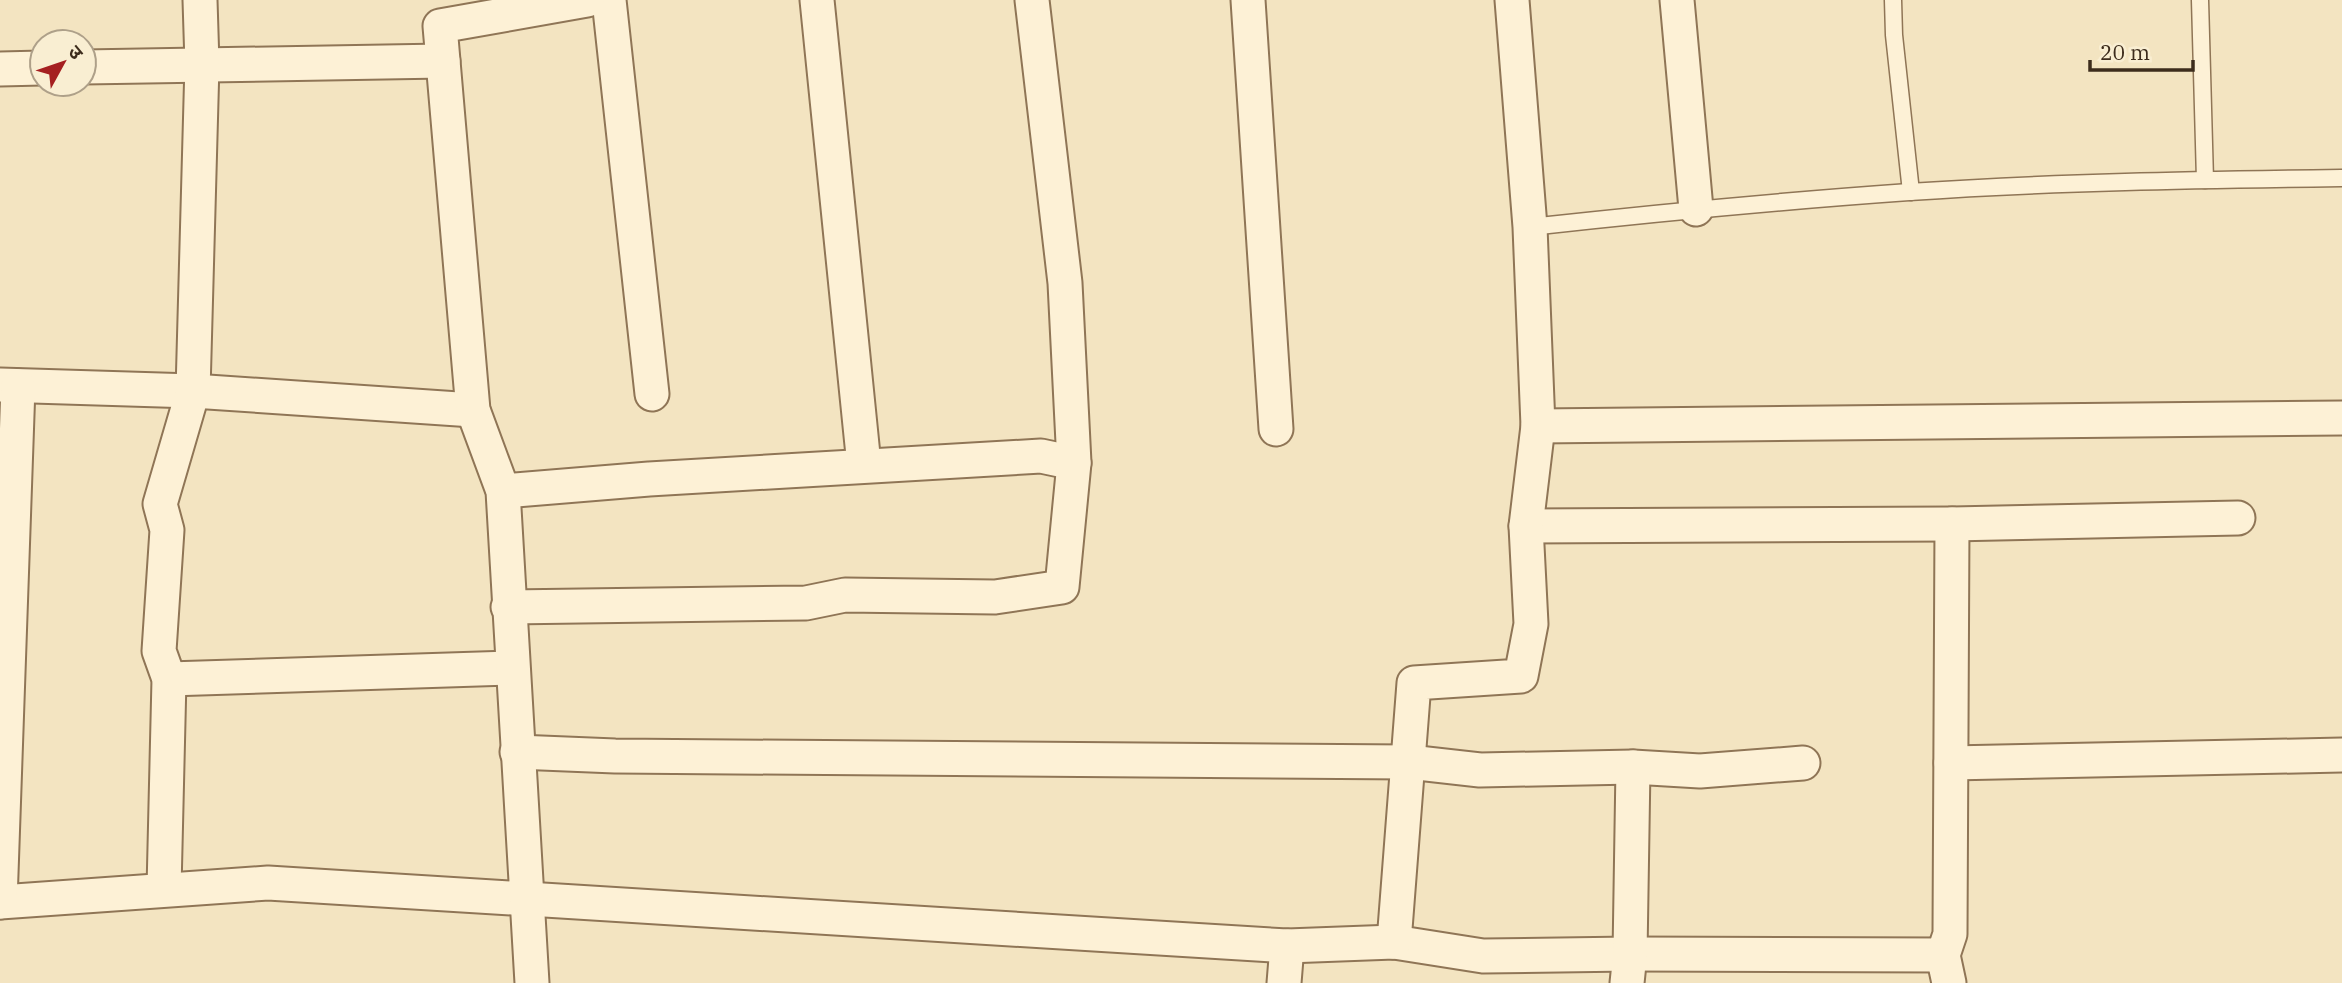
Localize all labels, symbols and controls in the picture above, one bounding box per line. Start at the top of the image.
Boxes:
north arrow [28,28,98,98]
scale bar [2090,28,2193,72]
text: 20 m [2100,38,2150,66]
text: उ [63,40,89,65]

